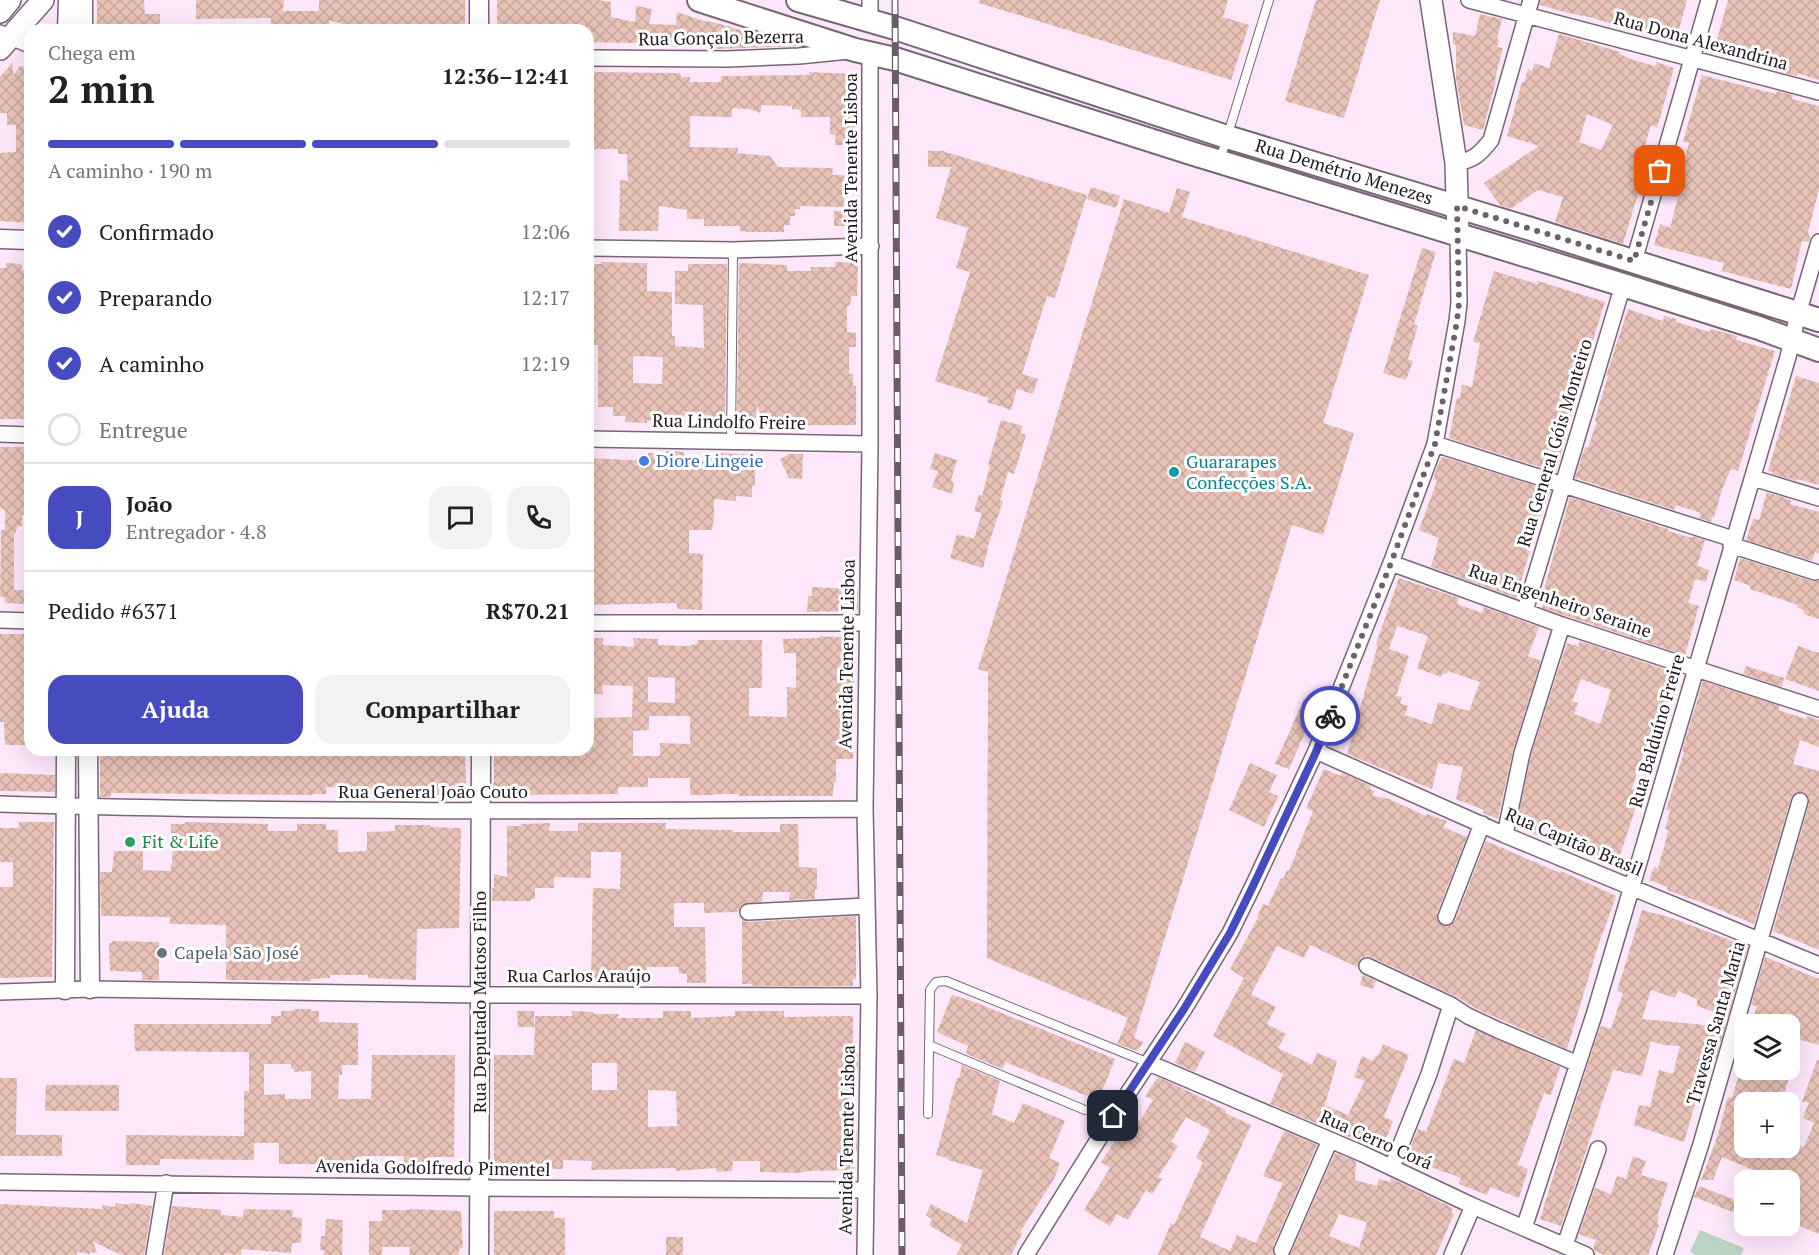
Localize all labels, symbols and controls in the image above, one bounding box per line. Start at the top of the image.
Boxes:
street label: Rua Dona Alexandrina [1611,5,1791,75]
street label: Rua Gonçalo Bezerra [638,24,804,50]
text: Chega em [48,39,135,66]
text: 12:36–12:41 [442,61,570,90]
text: 2 min [48,62,155,114]
street label: Avenida Tenente Lisboa [838,73,862,263]
street label: Rua Demétrio Menezes [1253,133,1436,210]
pin [1634,145,1685,196]
icon: bag [1643,154,1676,187]
text: A caminho · 190 m [48,157,212,184]
icon: check [48,215,81,248]
text: Confirmado [99,217,214,246]
text: 12:06 [521,218,570,245]
icon: check [48,281,81,314]
text: Preparando [99,283,212,312]
text: 12:17 [521,284,570,311]
street label: Rua General Góis Monteiro [1511,336,1597,550]
icon: check [48,347,81,380]
text: A caminho [99,349,204,378]
text: 12:19 [521,350,570,377]
street label: Rua Lindolfo Freire [652,408,806,434]
text: Entregue [99,415,188,444]
place label: Diore Lingeie [656,448,763,472]
place label: Guararapes Confecções S.A. [1186,449,1312,494]
marker: Diore Lingeie [637,454,651,468]
marker: Guararapes Confecções S.A. [1167,465,1181,479]
button: chat [429,486,492,549]
button: phone [507,486,570,549]
text: João [126,489,172,518]
text: J [75,503,84,532]
text: Entregador · 4.8 [126,518,267,545]
street label: Rua Engenheiro Seraine [1466,557,1655,643]
street label: Avenida Tenente Lisboa [832,559,860,749]
text: Pedido #6371 [48,596,179,625]
text: R$70.21 [486,596,570,625]
street label: Rua Balduíno Freire [1623,651,1689,810]
button: Ajuda [48,675,303,744]
button: Compartilhar [315,675,570,744]
courier [1300,686,1360,746]
icon: bike [1314,700,1347,733]
street label: Rua General João Couto [338,779,528,803]
street label: Rua Capitão Brasil [1502,801,1647,881]
place label: Fit & Life [142,829,218,853]
marker: Fit & Life [123,835,137,849]
street label: Rua Deputado Matoso Filho [467,891,491,1113]
street label: Travessa Santa Maria [1680,938,1750,1107]
place label: Capela São José [174,940,299,964]
marker: Capela São José [155,946,169,960]
street label: Rua Carlos Araújo [507,963,651,987]
map controls [1734,1014,1800,1236]
button: layers [1734,1014,1800,1080]
street label: Avenida Tenente Lisboa [832,1045,860,1235]
pin [1087,1090,1138,1141]
button: + [1734,1092,1800,1158]
icon: home [1096,1099,1129,1132]
street label: Rua Cerro Corá [1316,1104,1436,1175]
street label: Avenida Godolfredo Pimentel [315,1153,551,1181]
button: − [1734,1170,1800,1236]

